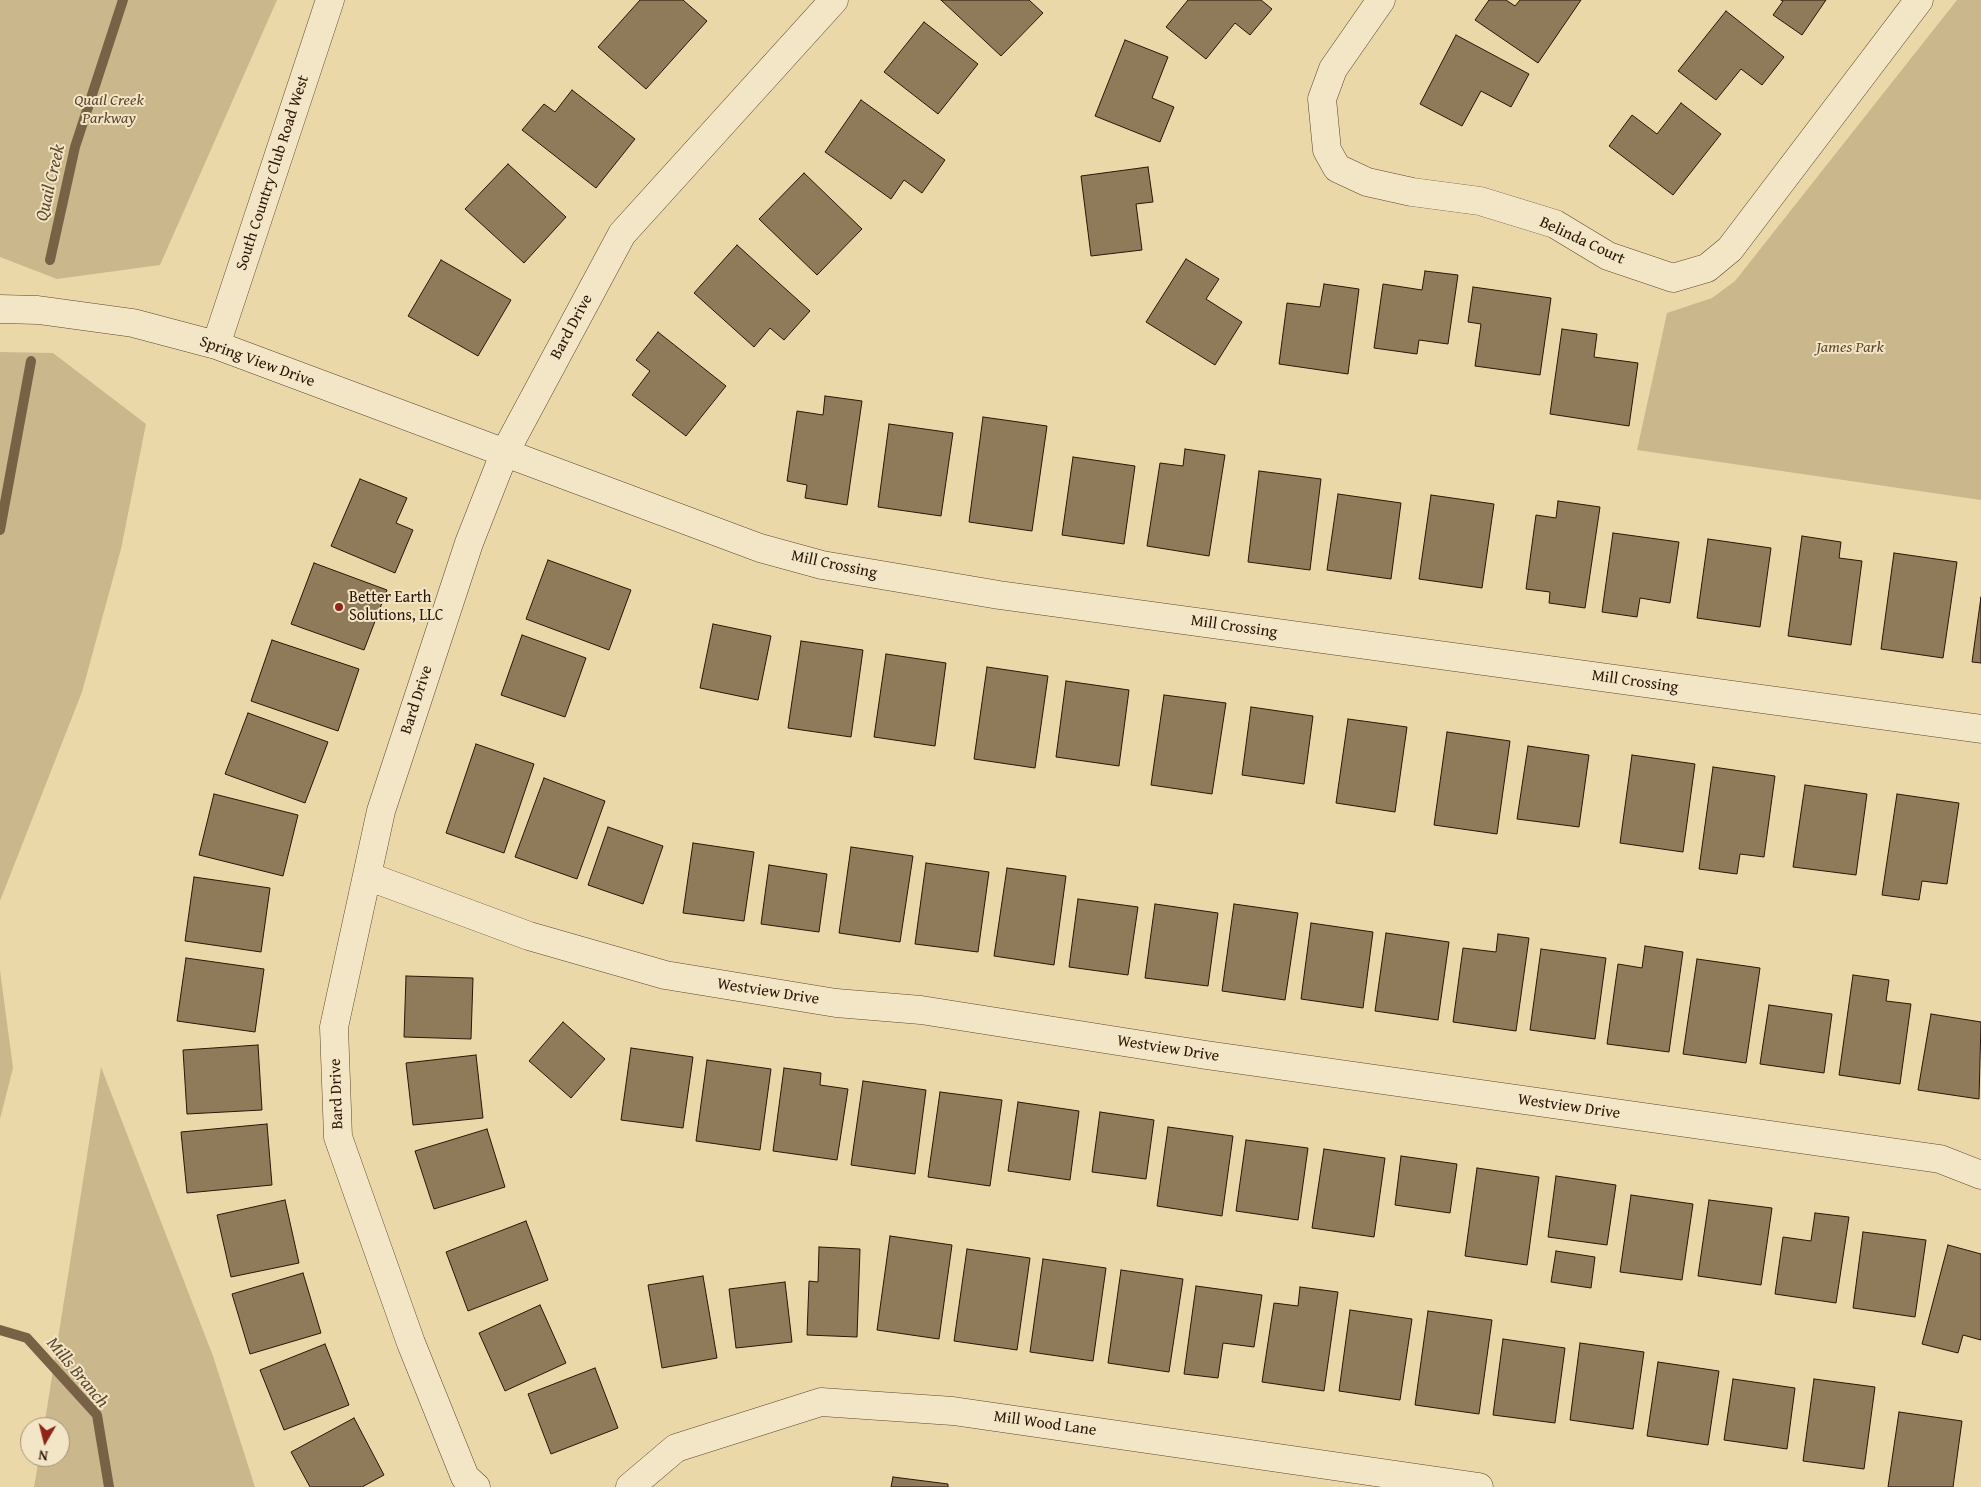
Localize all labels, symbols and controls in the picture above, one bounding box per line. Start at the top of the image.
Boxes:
street label: South Country Club Road West [232,73,314,273]
park label: Quail Creek Parkway [74,91,144,129]
water label: Quail Creek [32,142,70,224]
street label: Belinda Court [1536,213,1628,269]
street label: Bard Drive [547,291,597,363]
street label: Spring View Drive [197,332,317,392]
park label: James Park [1816,338,1884,358]
street label: Mill Crossing [789,547,879,583]
place label: Better Earth Solutions, LLC [349,588,443,626]
marker: Better Earth Solutions, LLC [333,601,345,613]
street label: Mill Crossing [1189,611,1279,643]
street label: Bard Drive [397,663,437,737]
street label: Mill Crossing [1590,666,1680,698]
street label: Westview Drive [716,974,820,1010]
street label: Westview Drive [1116,1031,1220,1067]
street label: Bard Drive [326,1058,348,1130]
street label: Westview Drive [1517,1090,1621,1124]
water label: Mills Branch [41,1333,113,1413]
street label: Mill Wood Lane [992,1407,1098,1441]
north arrow [20,1417,70,1467]
text: N [37,1445,49,1466]

